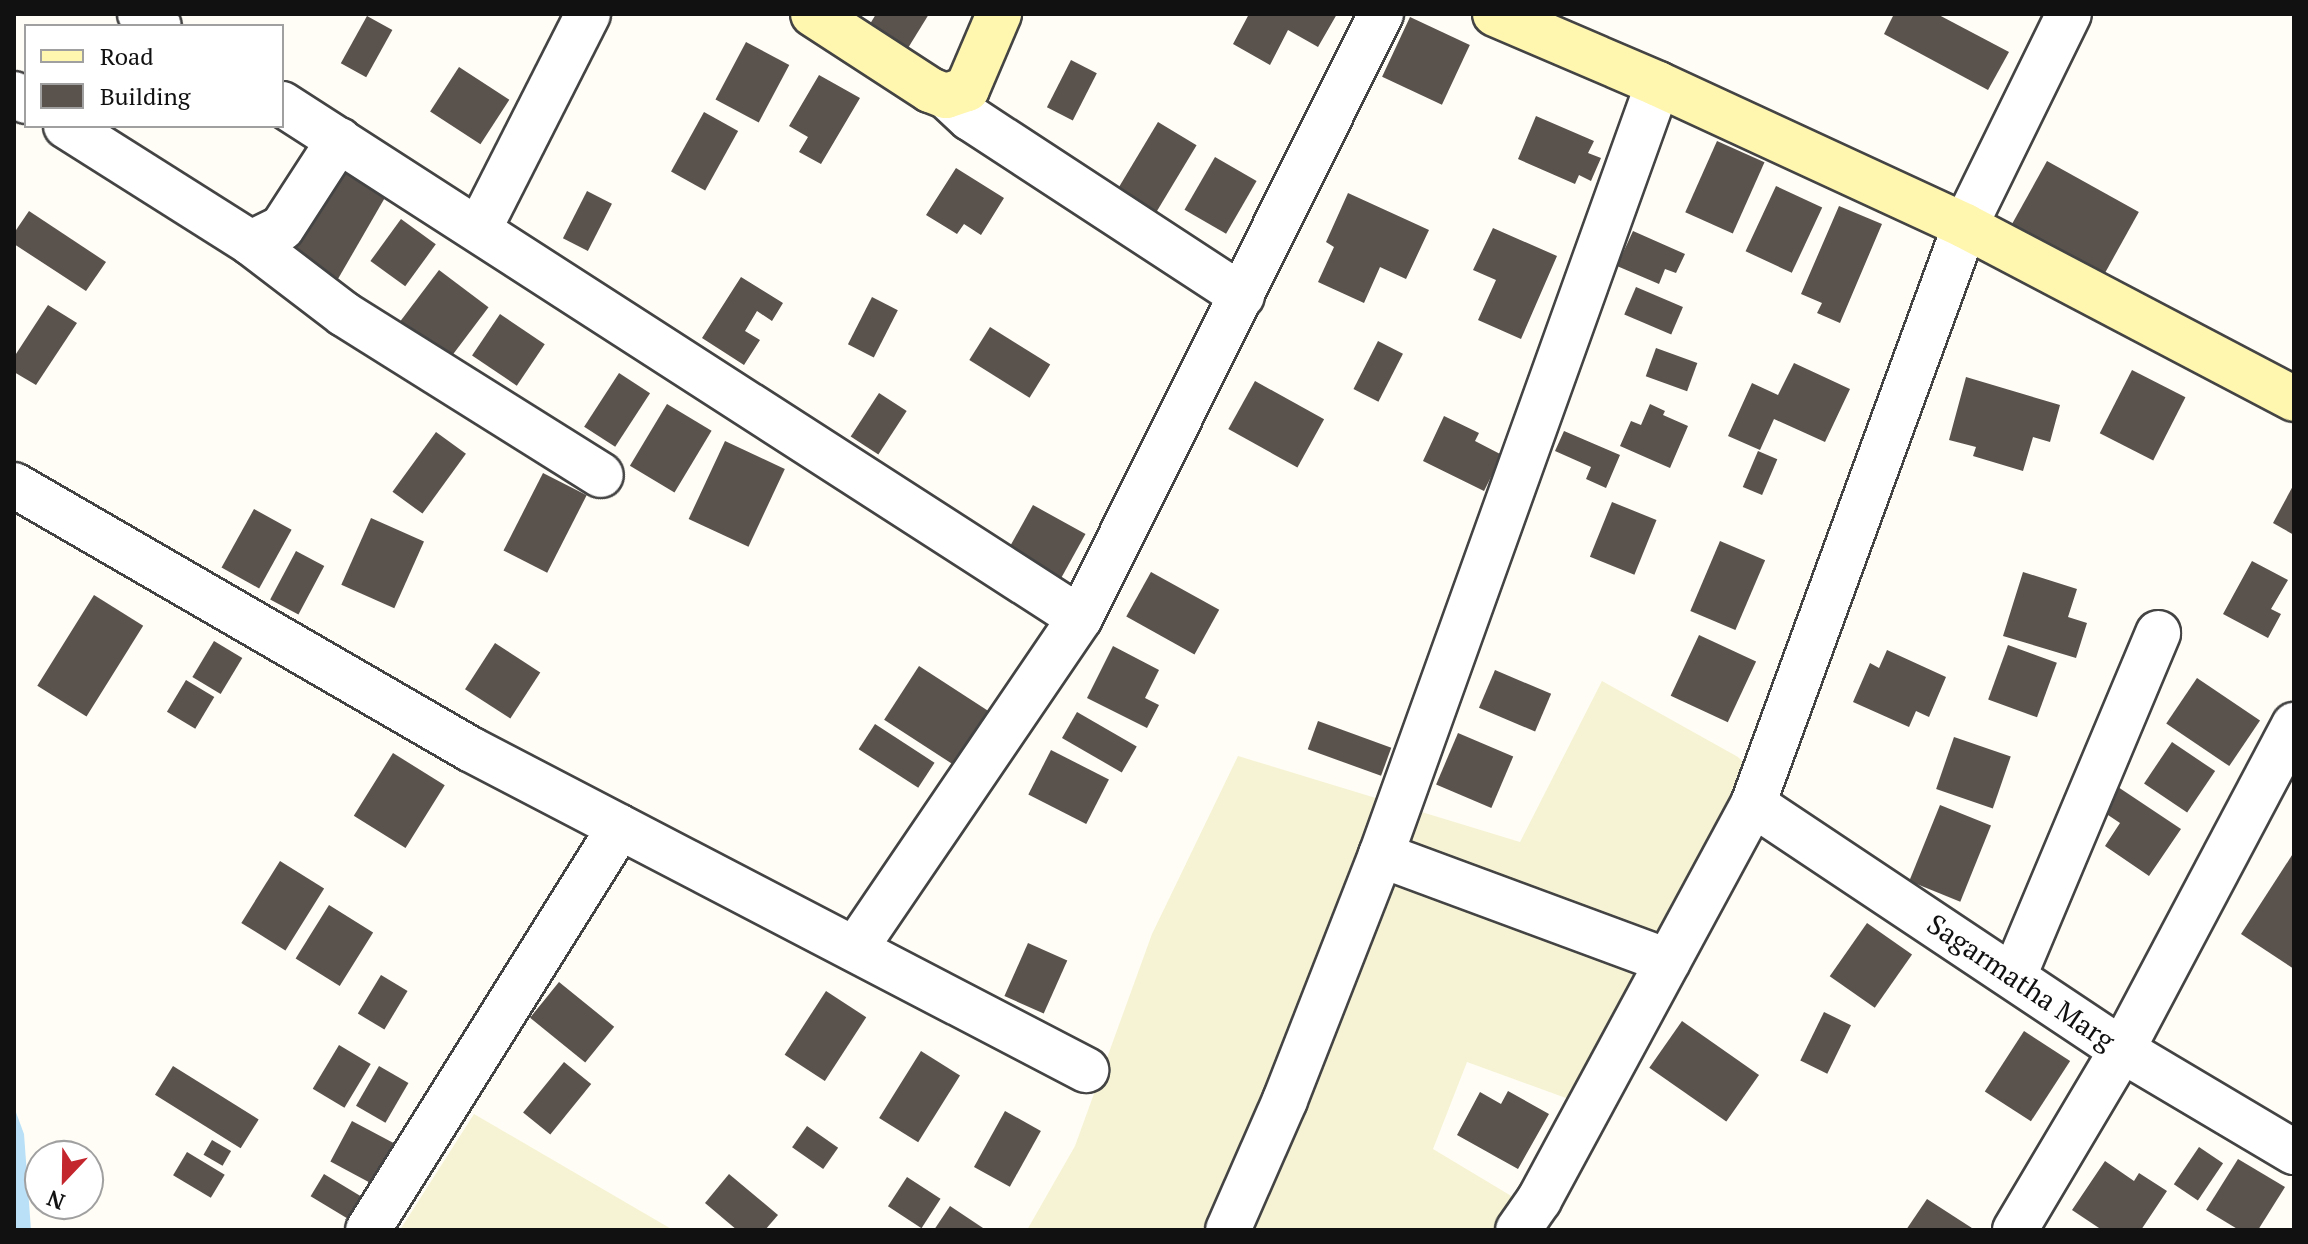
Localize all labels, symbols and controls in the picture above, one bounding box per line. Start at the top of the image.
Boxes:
legend [24,24,284,128]
text: Road [100,40,154,72]
text: Building [100,80,190,112]
street label: Sagarmatha Marg [1921,907,2121,1057]
north arrow [24,1140,104,1220]
text: N [42,1184,69,1217]

